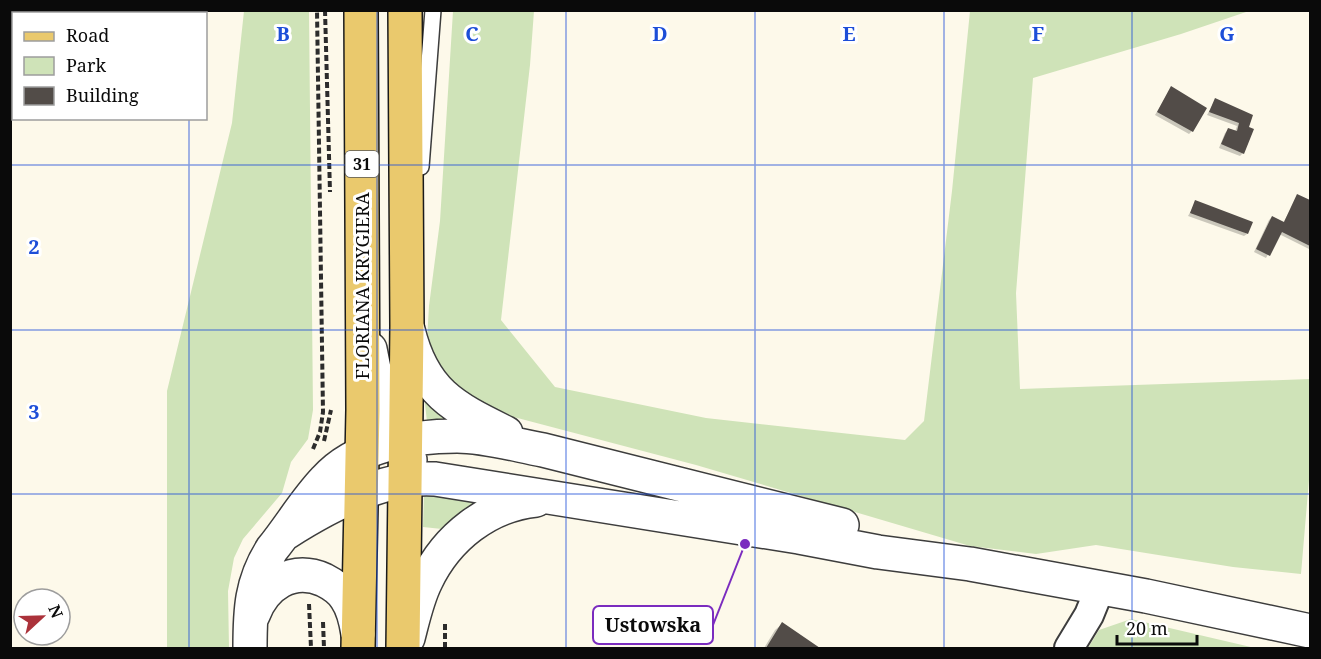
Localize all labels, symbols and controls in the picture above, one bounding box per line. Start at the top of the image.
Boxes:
legend [12,12,207,120]
text: B [276,20,290,47]
text: C [465,20,479,47]
text: D [652,20,668,47]
text: E [842,20,856,47]
text: F [1032,20,1044,47]
text: G [1219,20,1235,47]
text: Road [66,23,109,47]
text: Park [66,53,106,77]
text: Building [66,83,139,107]
road number: 31 [346,151,378,177]
street label: FLORIANA KRYGIERA [350,192,374,380]
text: 2 [28,233,40,260]
text: 3 [28,398,40,425]
north arrow [12,587,72,647]
text: N [43,601,69,622]
callout: Ustowska [593,606,713,644]
scale bar [1117,608,1196,646]
text: Ustowska [605,611,701,638]
text: 20 m [1126,616,1168,640]

